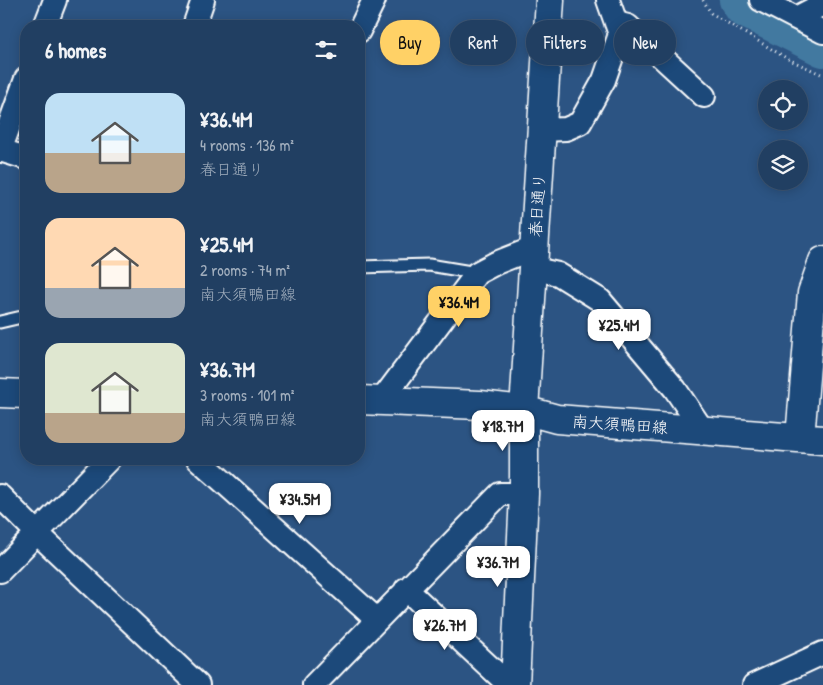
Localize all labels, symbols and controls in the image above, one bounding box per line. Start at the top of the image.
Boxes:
chip: Buy [380,20,440,65]
chip: Rent [450,20,516,65]
chip: Filters [526,20,604,65]
chip: New [614,20,676,65]
text: 6 homes [45,36,106,65]
icon: filters [312,36,340,64]
map controls [758,80,808,190]
button: locate [758,80,808,130]
text: ¥36.4M [200,105,252,134]
icon: home [85,113,145,173]
text: 4 rooms · 136 m² [200,134,294,156]
button: layers [758,140,808,190]
text: 春日通り [200,158,264,180]
street label: 春日通り [524,172,550,238]
text: ¥25.4M [200,230,253,259]
icon: home [85,238,145,298]
text: 2 rooms · 74 m² [200,259,290,281]
text: 南大須鴨田線 [200,283,296,305]
pin: ¥36.4M [418,286,500,328]
text: ¥36.4M [439,291,479,313]
pin: ¥25.4M [578,308,660,351]
text: ¥25.4M [599,314,639,336]
text: ¥36.7M [200,355,255,384]
icon: home [85,363,145,423]
text: 3 rooms · 101 m² [200,384,295,406]
text: 南大須鴨田線 [200,408,296,430]
pin: ¥18.7M [462,410,544,452]
street label: 南大須鴨田線 [571,410,669,438]
text: ¥18.7M [482,415,524,437]
pin: ¥34.5M [259,482,341,525]
text: ¥34.5M [280,488,320,510]
pin: ¥36.7M [457,546,539,588]
text: ¥36.7M [477,551,519,573]
pin: ¥26.7M [404,608,486,651]
text: ¥26.7M [424,614,466,636]

